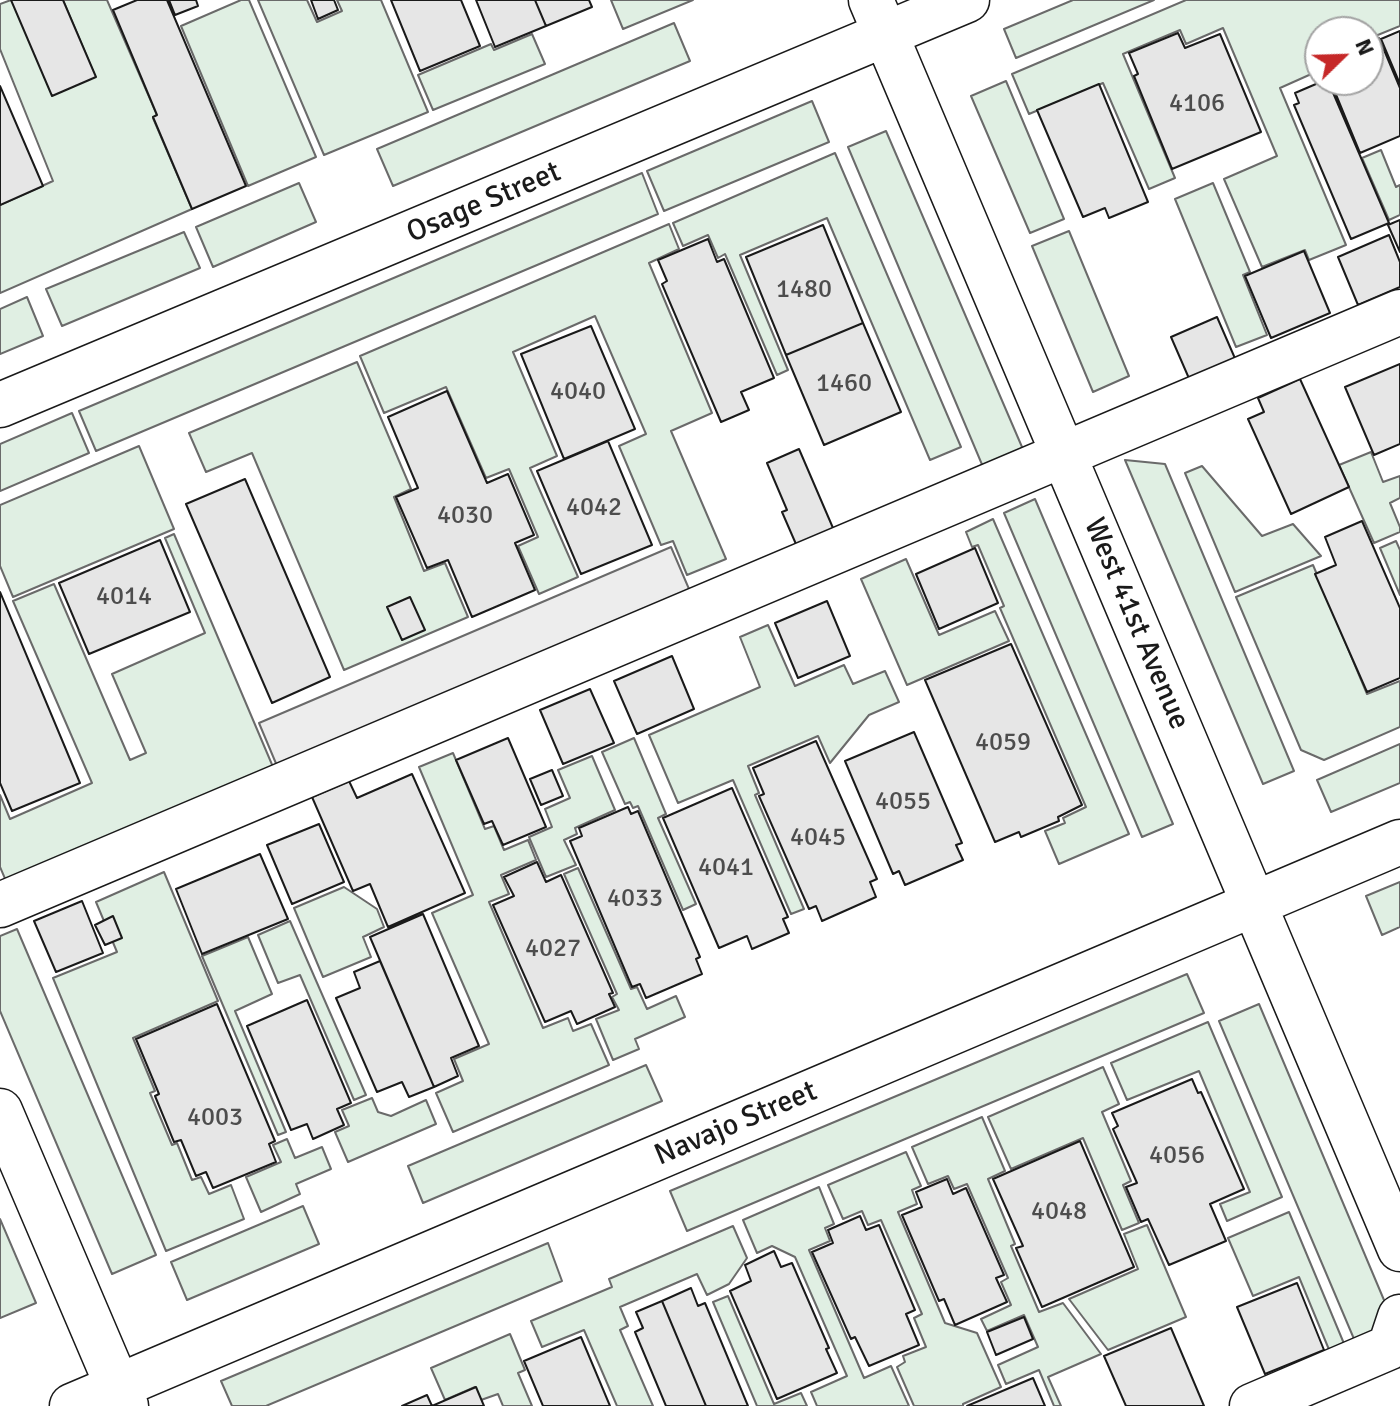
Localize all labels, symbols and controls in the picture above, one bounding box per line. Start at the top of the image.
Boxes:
north arrow [1304,16,1384,96]
text: N [1349,35,1380,60]
house number: 4106 [1169,88,1225,120]
street label: Osage Street [402,154,566,252]
house number: 1480 [776,274,832,306]
house number: 1460 [816,368,872,400]
house number: 4040 [550,376,606,408]
house number: 4042 [566,492,622,524]
house number: 4030 [437,500,493,532]
street label: West 41st Avenue [1075,513,1197,735]
house number: 4014 [96,581,152,613]
house number: 4059 [975,727,1031,759]
house number: 4055 [875,786,931,818]
house number: 4045 [790,822,846,854]
house number: 4041 [698,852,754,884]
house number: 4033 [607,883,663,915]
house number: 4027 [525,933,581,965]
street label: Navajo Street [649,1074,823,1174]
house number: 4003 [187,1102,243,1134]
house number: 4056 [1149,1140,1205,1172]
house number: 4048 [1031,1196,1087,1228]

